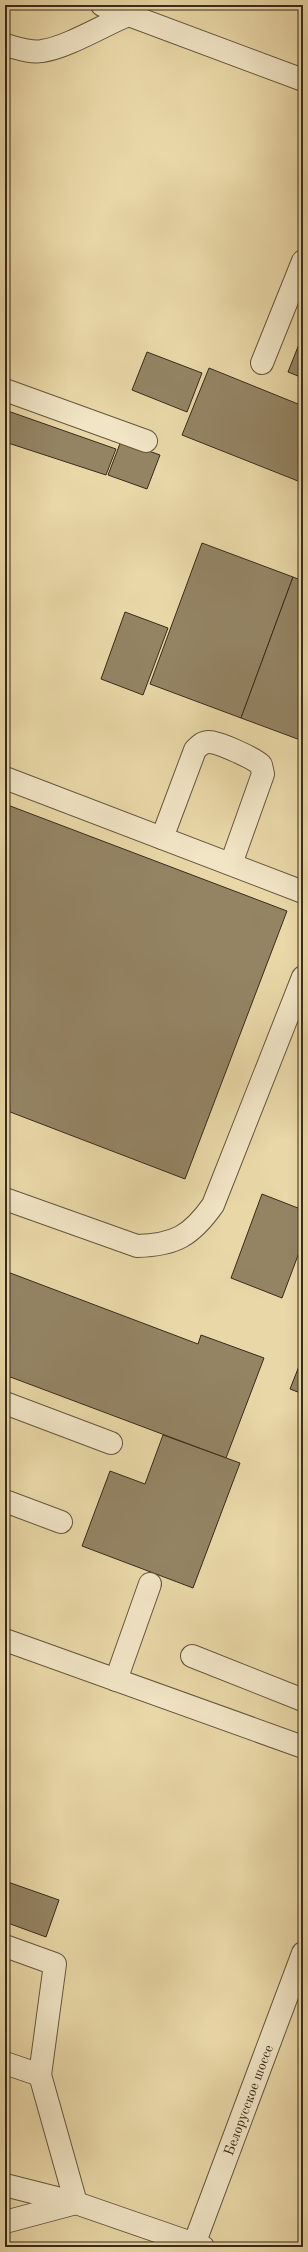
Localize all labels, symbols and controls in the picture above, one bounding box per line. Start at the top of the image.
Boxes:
street label: Белорусское шоссе [222,2043,276,2158]

